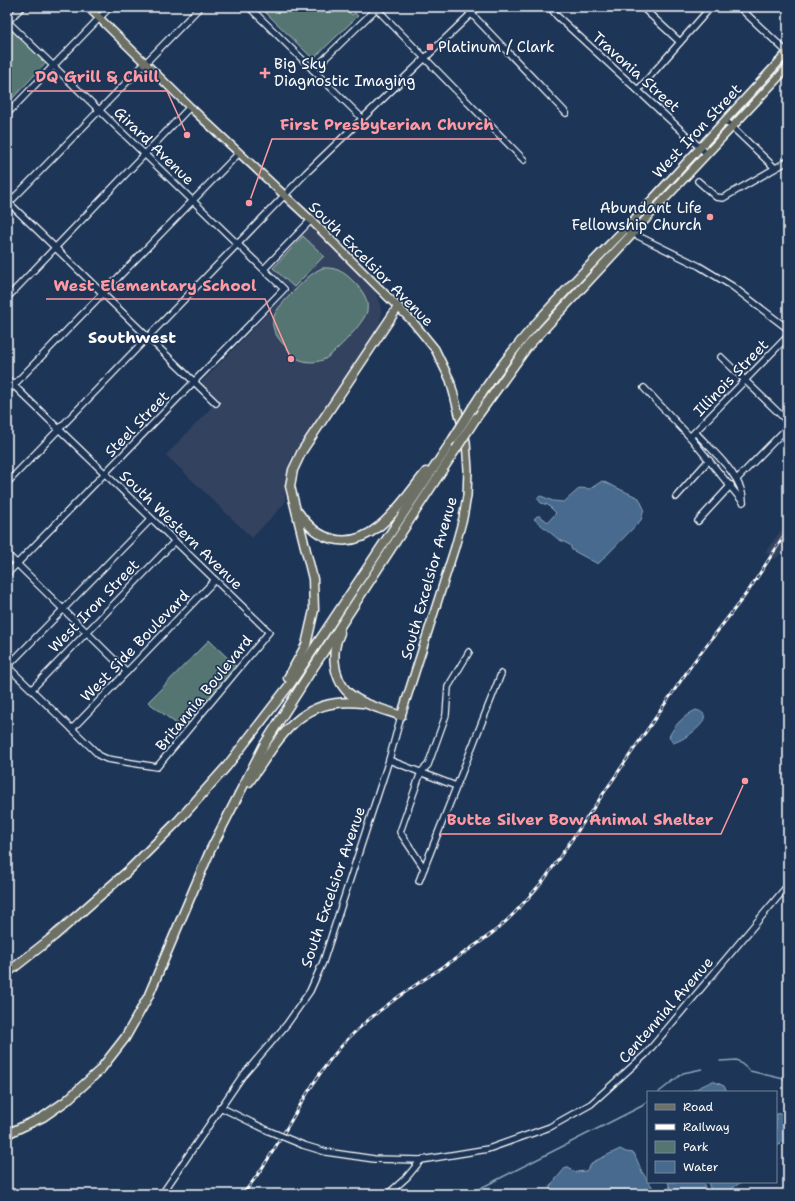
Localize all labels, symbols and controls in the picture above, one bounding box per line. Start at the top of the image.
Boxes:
street label: Travonia Street [588,27,684,117]
place label: Platinum / Clark [438,37,555,57]
marker: Platinum / Clark [425,42,435,52]
place label: Big Sky Diagnostic Imaging [274,54,416,91]
callout: DQ Grill & Chill [27,63,167,91]
text: DQ Grill & Chill [35,66,160,87]
marker: Big Sky Diagnostic Imaging [259,67,271,79]
street label: West Iron Street [648,79,746,183]
street label: Girard Avenue [109,102,199,190]
callout: First Presbyterian Church [272,111,502,139]
text: First Presbyterian Church [280,114,494,135]
street label: South Excelsior Avenue [304,197,438,331]
place label: Abundant Life Fellowship Church [572,198,702,235]
marker: Abundant Life Fellowship Church [705,212,715,222]
callout: West Elementary School [46,271,265,299]
text: West Elementary School [53,275,257,296]
district label: Southwest [88,327,176,348]
street label: Illinois Street [689,335,773,421]
street label: Steel Street [100,387,174,461]
street label: South Western Avenue [115,466,247,594]
street label: South Excelsior Avenue [396,494,462,662]
street label: West Iron Street [44,555,144,657]
street label: West Side Boulevard [76,585,194,706]
street label: Britannia Boulevard [151,630,257,755]
street label: South Excelsior Avenue [296,804,370,970]
callout: Butte Silver Bow Animal Shelter [439,806,721,834]
text: Butte Silver Bow Animal Shelter [447,809,714,830]
street label: Centennial Avenue [614,953,718,1067]
legend [647,1091,777,1183]
text: Road [683,1099,714,1115]
text: Railway [683,1119,730,1135]
text: Park [683,1139,709,1155]
text: Water [683,1159,719,1175]

